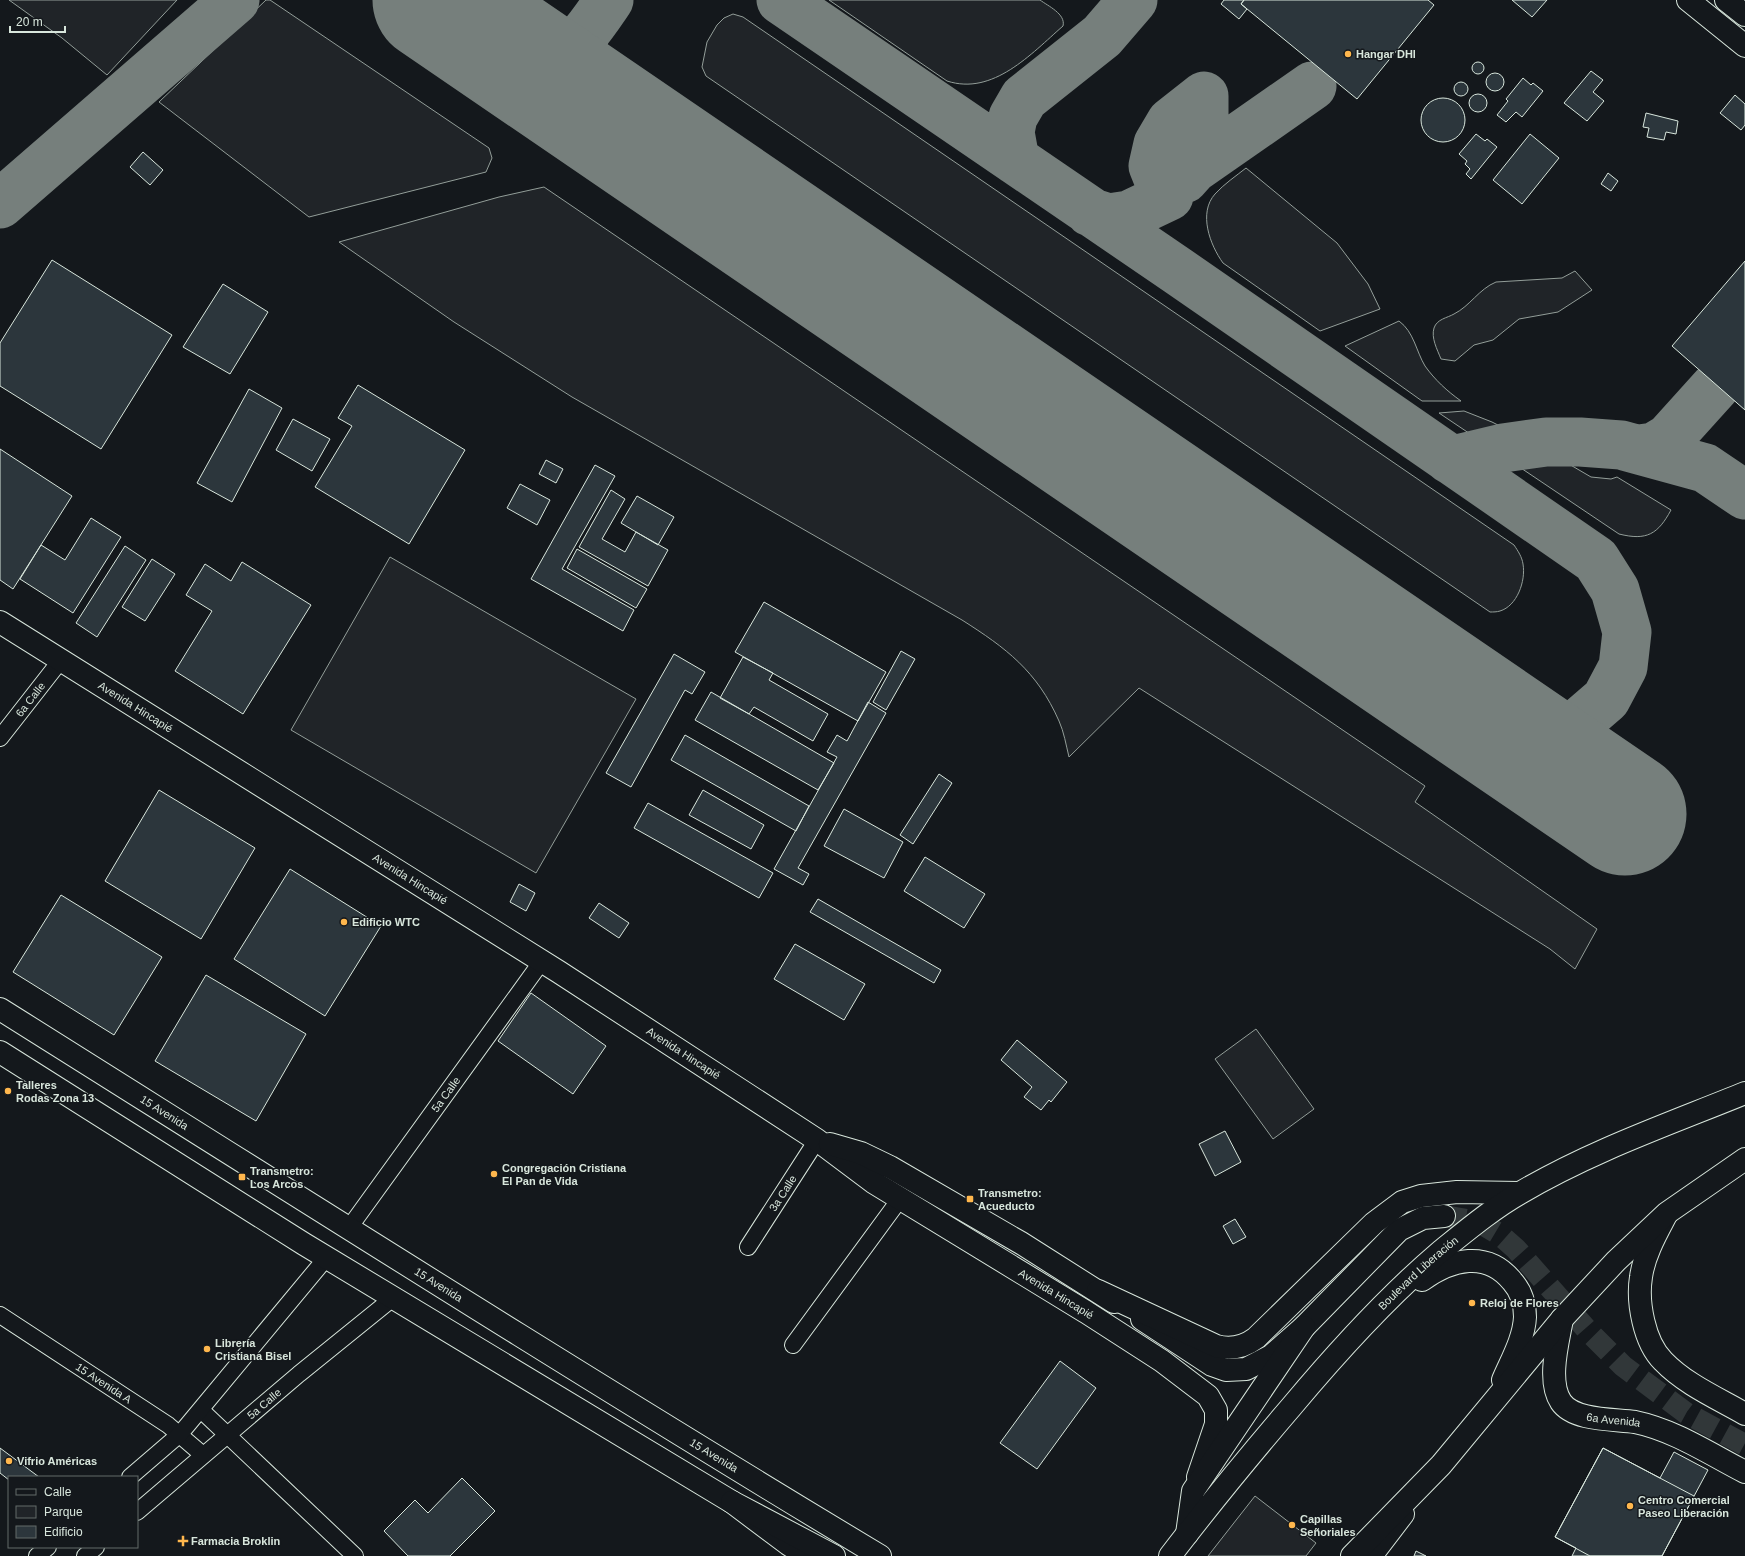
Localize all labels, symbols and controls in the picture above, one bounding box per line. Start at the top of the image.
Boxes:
scale bar [10,8,65,34]
text: 20 m [16,15,43,29]
place label: Hangar DHl [1356,48,1416,60]
marker: Hangar DHl [1343,49,1353,59]
street label: Avenida Hincapié [96,679,175,735]
street label: 6a Calle [13,680,47,719]
street label: Avenida Hincapié [371,851,450,907]
place label: Edificio WTC [352,916,420,928]
marker: Edificio WTC [339,917,349,927]
street label: Avenida Hincapié [644,1025,723,1081]
street label: 5a Calle [429,1074,462,1114]
place label: Talleres Rodas Zona 13 [16,1079,94,1104]
marker: Talleres Rodas Zona 13 [3,1086,13,1096]
street label: 15 Avenida [138,1093,191,1132]
place label: Congregación Cristiana El Pan de Vida [502,1162,627,1187]
place label: Transmetro: Los Arcos [250,1165,314,1190]
marker: Congregación Cristiana El Pan de Vida [489,1169,499,1179]
marker: Transmetro: Los Arcos [237,1172,247,1182]
street label: 3a Calle [767,1173,799,1213]
place label: Transmetro: Acueducto [978,1187,1042,1212]
marker: Transmetro: Acueducto [965,1194,975,1204]
street label: Boulevard Liberación [1376,1234,1460,1312]
street label: 15 Avenida [412,1265,466,1305]
street label: Avenida Hincapié [1017,1266,1096,1321]
place label: Reloj de Flores [1480,1297,1559,1309]
marker: Reloj de Flores [1467,1298,1477,1308]
place label: Librería Cristiana Bisel [215,1337,291,1362]
marker: Librería Cristiana Bisel [202,1344,212,1354]
street label: 15 Avenida A [74,1360,134,1406]
street label: 5a Calle [245,1386,283,1421]
street label: 6a Avenida [1585,1411,1643,1429]
street label: 15 Avenida [688,1436,741,1475]
place label: Vifrio Américas [17,1455,97,1467]
marker: Vifrio Américas [4,1456,14,1466]
legend [8,1476,138,1548]
text: Calle [44,1485,72,1499]
place label: Centro Comercial Paseo Liberación [1638,1494,1730,1519]
marker: Centro Comercial Paseo Liberación [1625,1501,1635,1511]
text: Parque [44,1505,83,1519]
place label: Capillas Señoriales [1300,1513,1356,1538]
marker: Capillas Señoriales [1287,1520,1297,1530]
text: Edificio [44,1525,83,1539]
place label: Farmacia Broklin [191,1535,281,1547]
marker: Farmacia Broklin [178,1536,188,1546]

